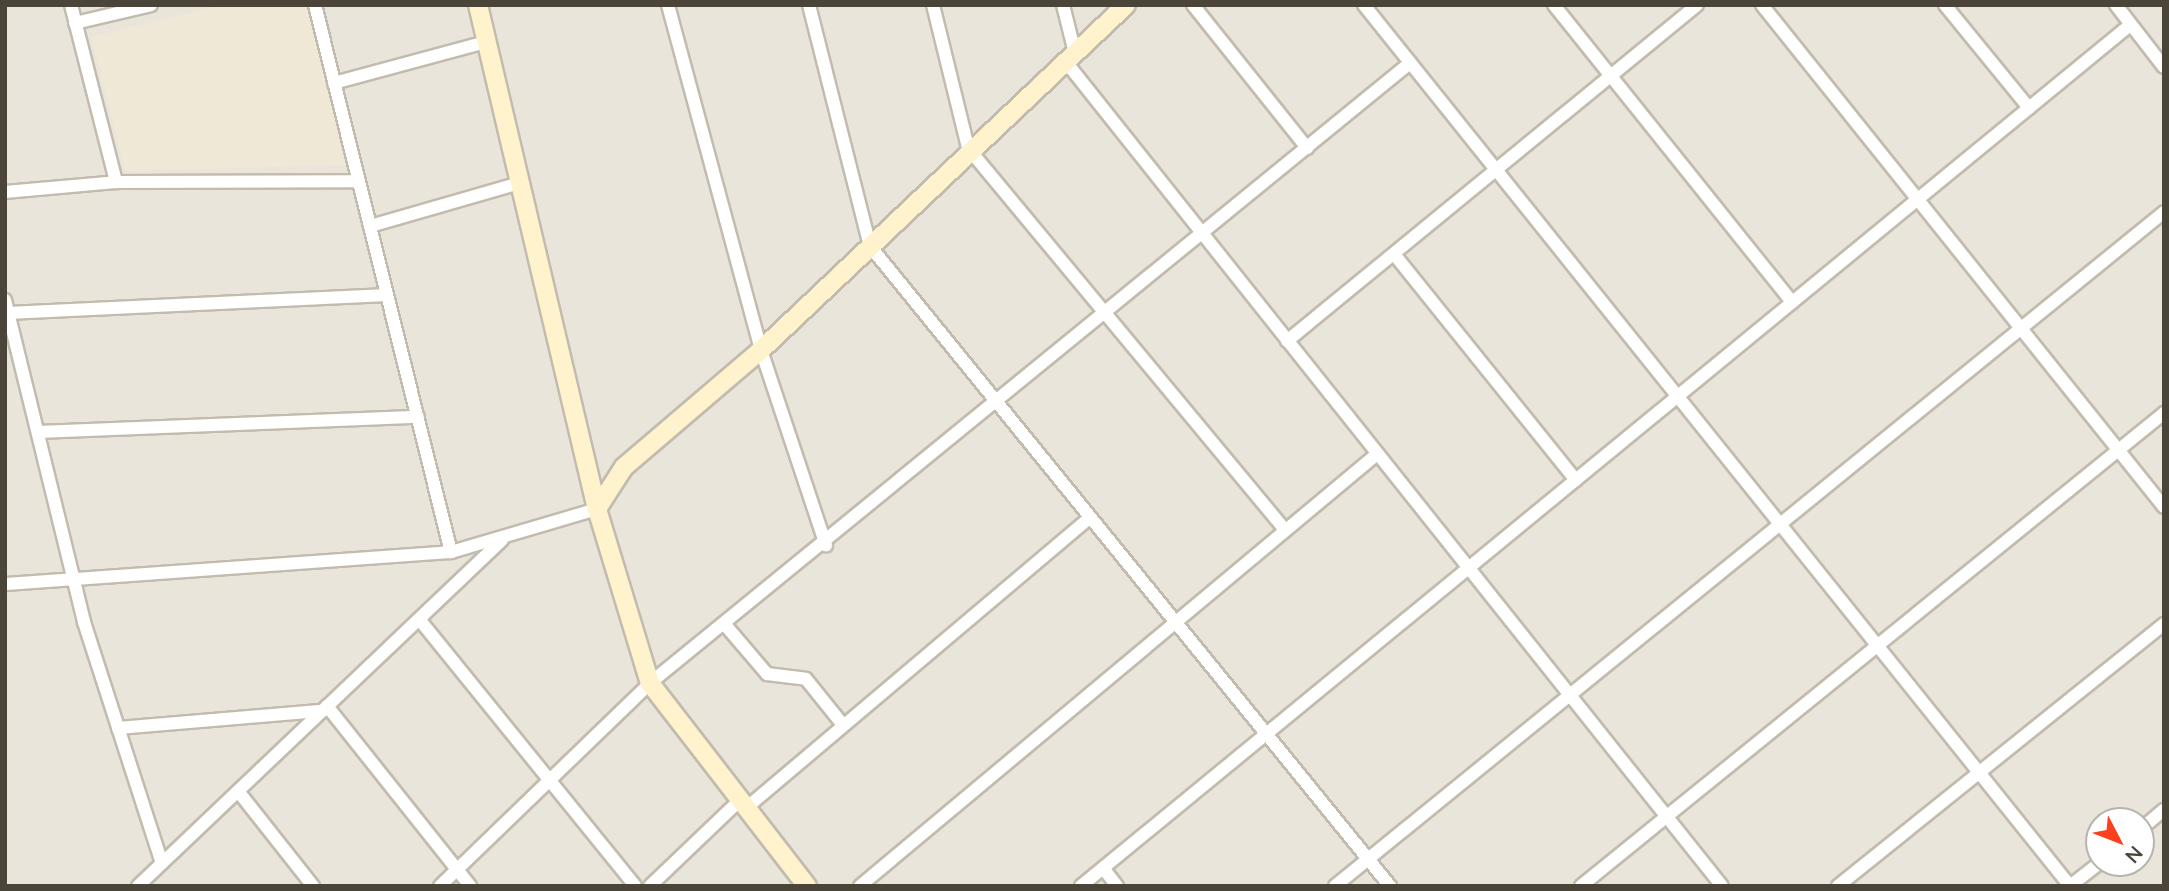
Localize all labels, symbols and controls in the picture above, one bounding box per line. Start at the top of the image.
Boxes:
north arrow [2085,807,2155,877]
text: N [2121,842,2148,868]

